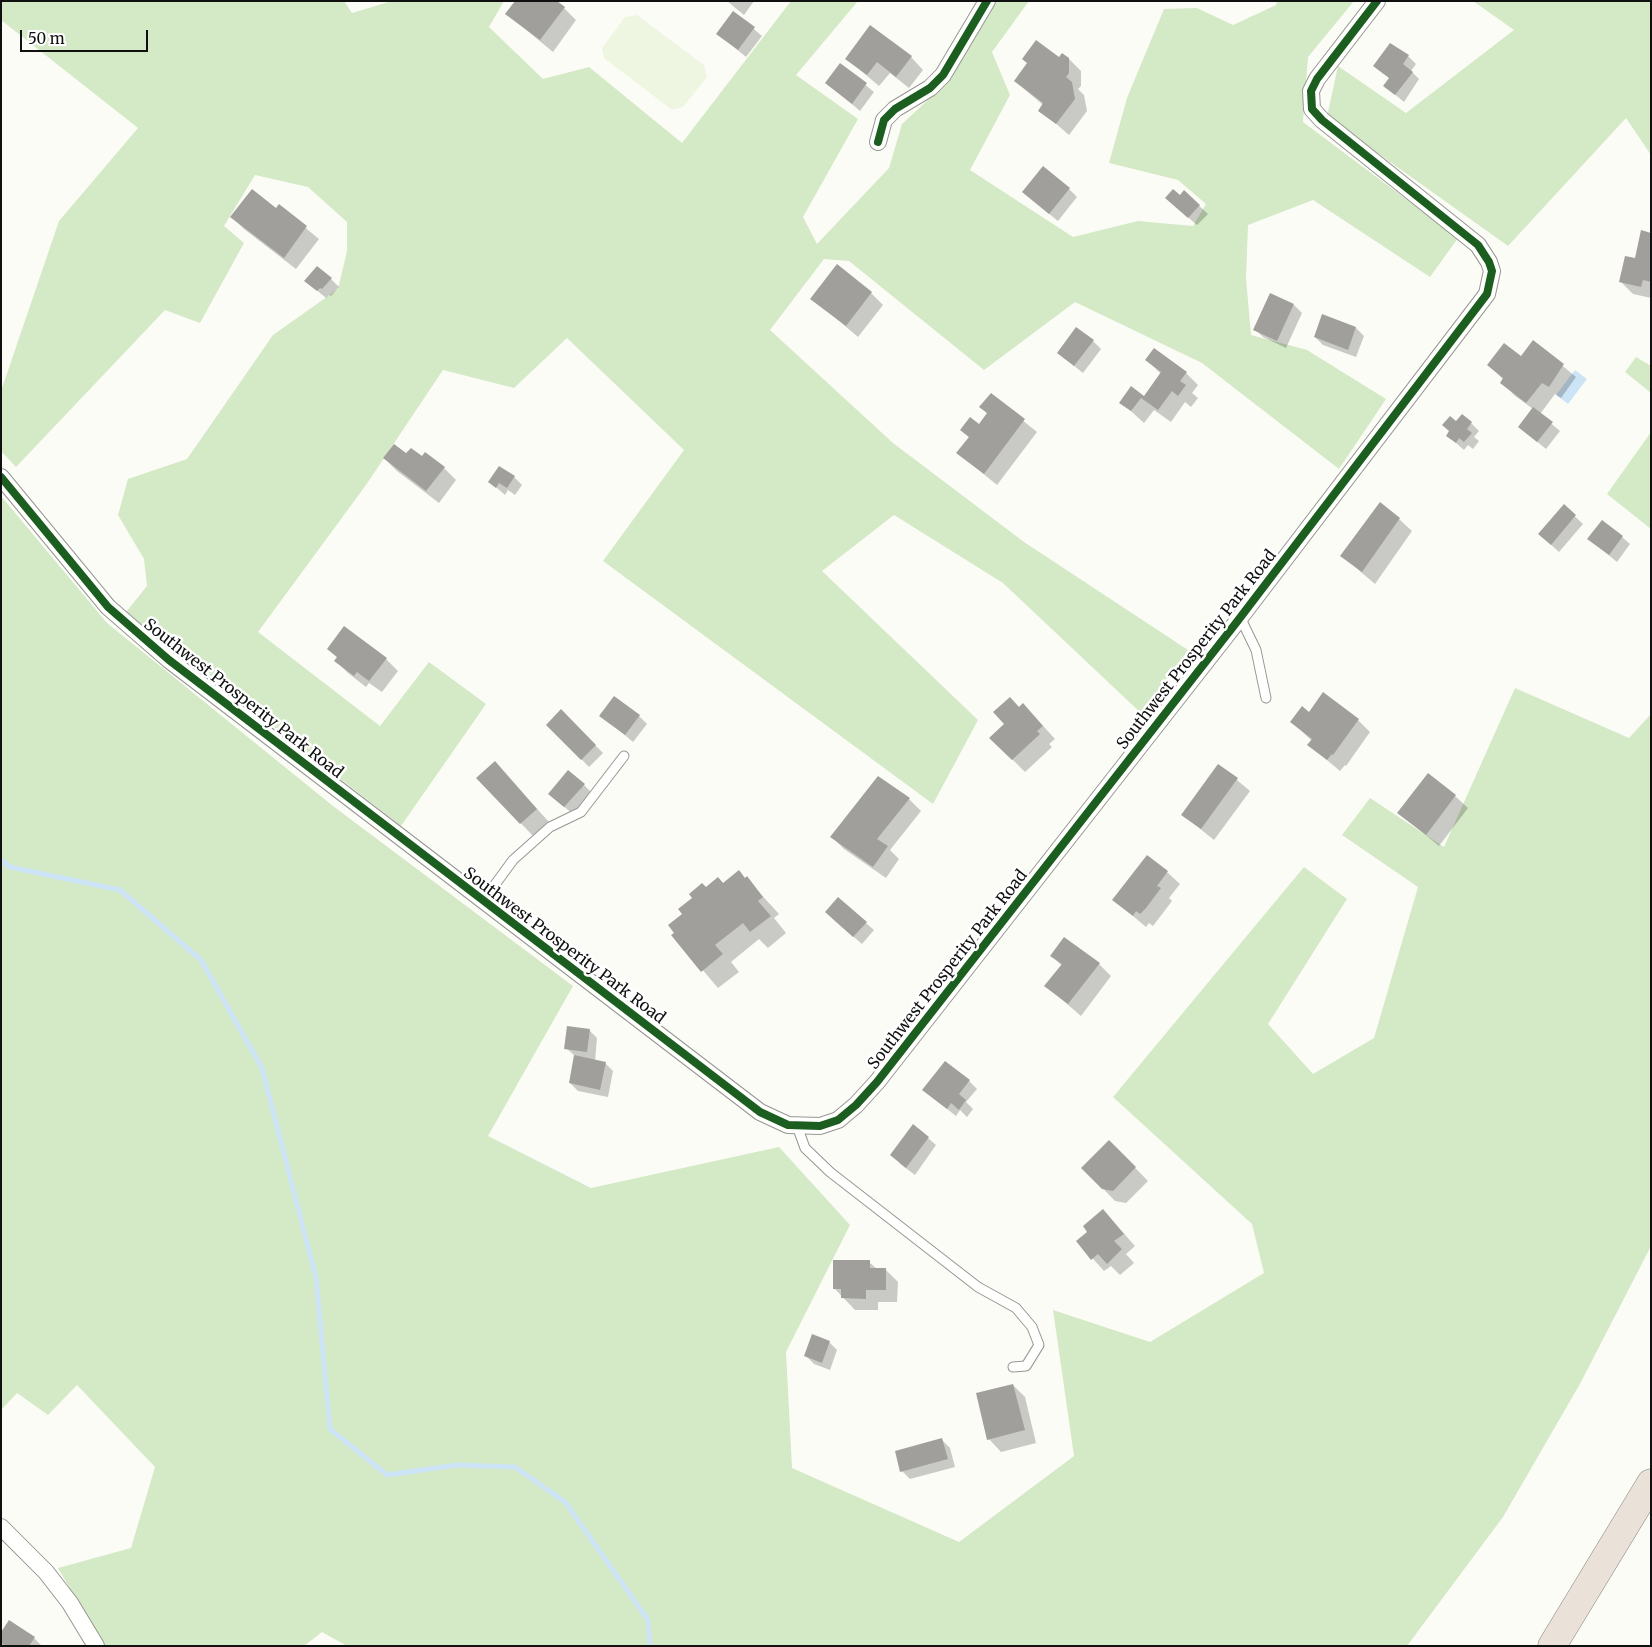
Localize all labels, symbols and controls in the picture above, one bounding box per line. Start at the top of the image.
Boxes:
scale bar [22,20,150,52]
text: 50 m [28,29,65,48]
street label: Southwest Prosperity Park Road [1113,547,1281,753]
street label: Southwest Prosperity Park Road [140,615,346,783]
street label: Southwest Prosperity Park Road [459,864,669,1028]
street label: Southwest Prosperity Park Road [864,867,1032,1073]

